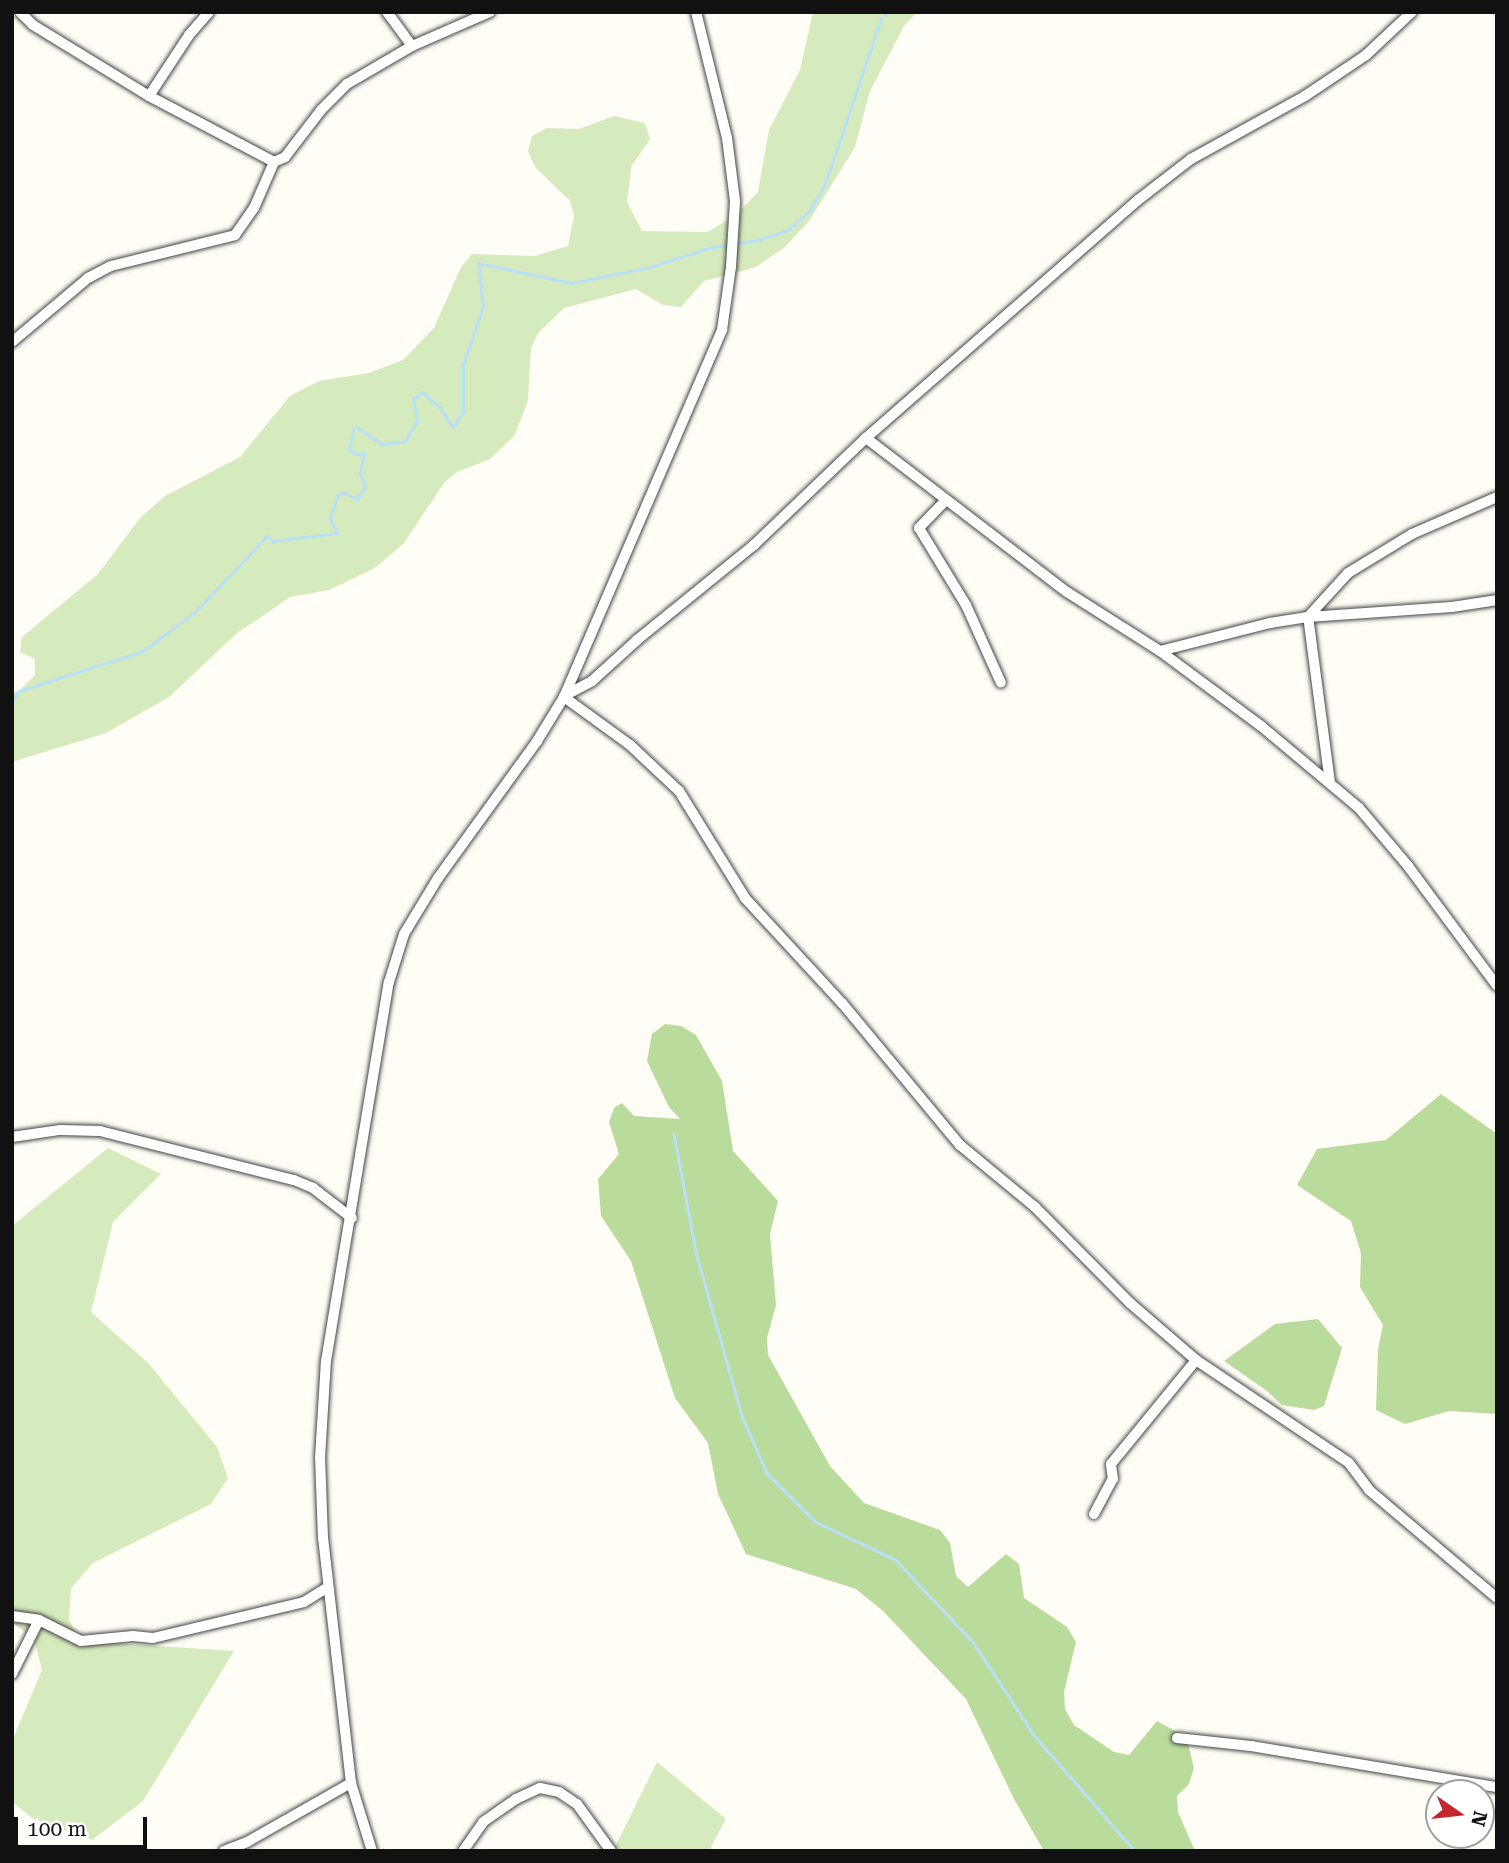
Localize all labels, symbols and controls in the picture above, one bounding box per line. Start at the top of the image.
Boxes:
north arrow [1425,1779,1495,1849]
scale bar [18,1804,150,1848]
text: N [1466,1809,1492,1829]
text: 100 m [27,1817,87,1841]

